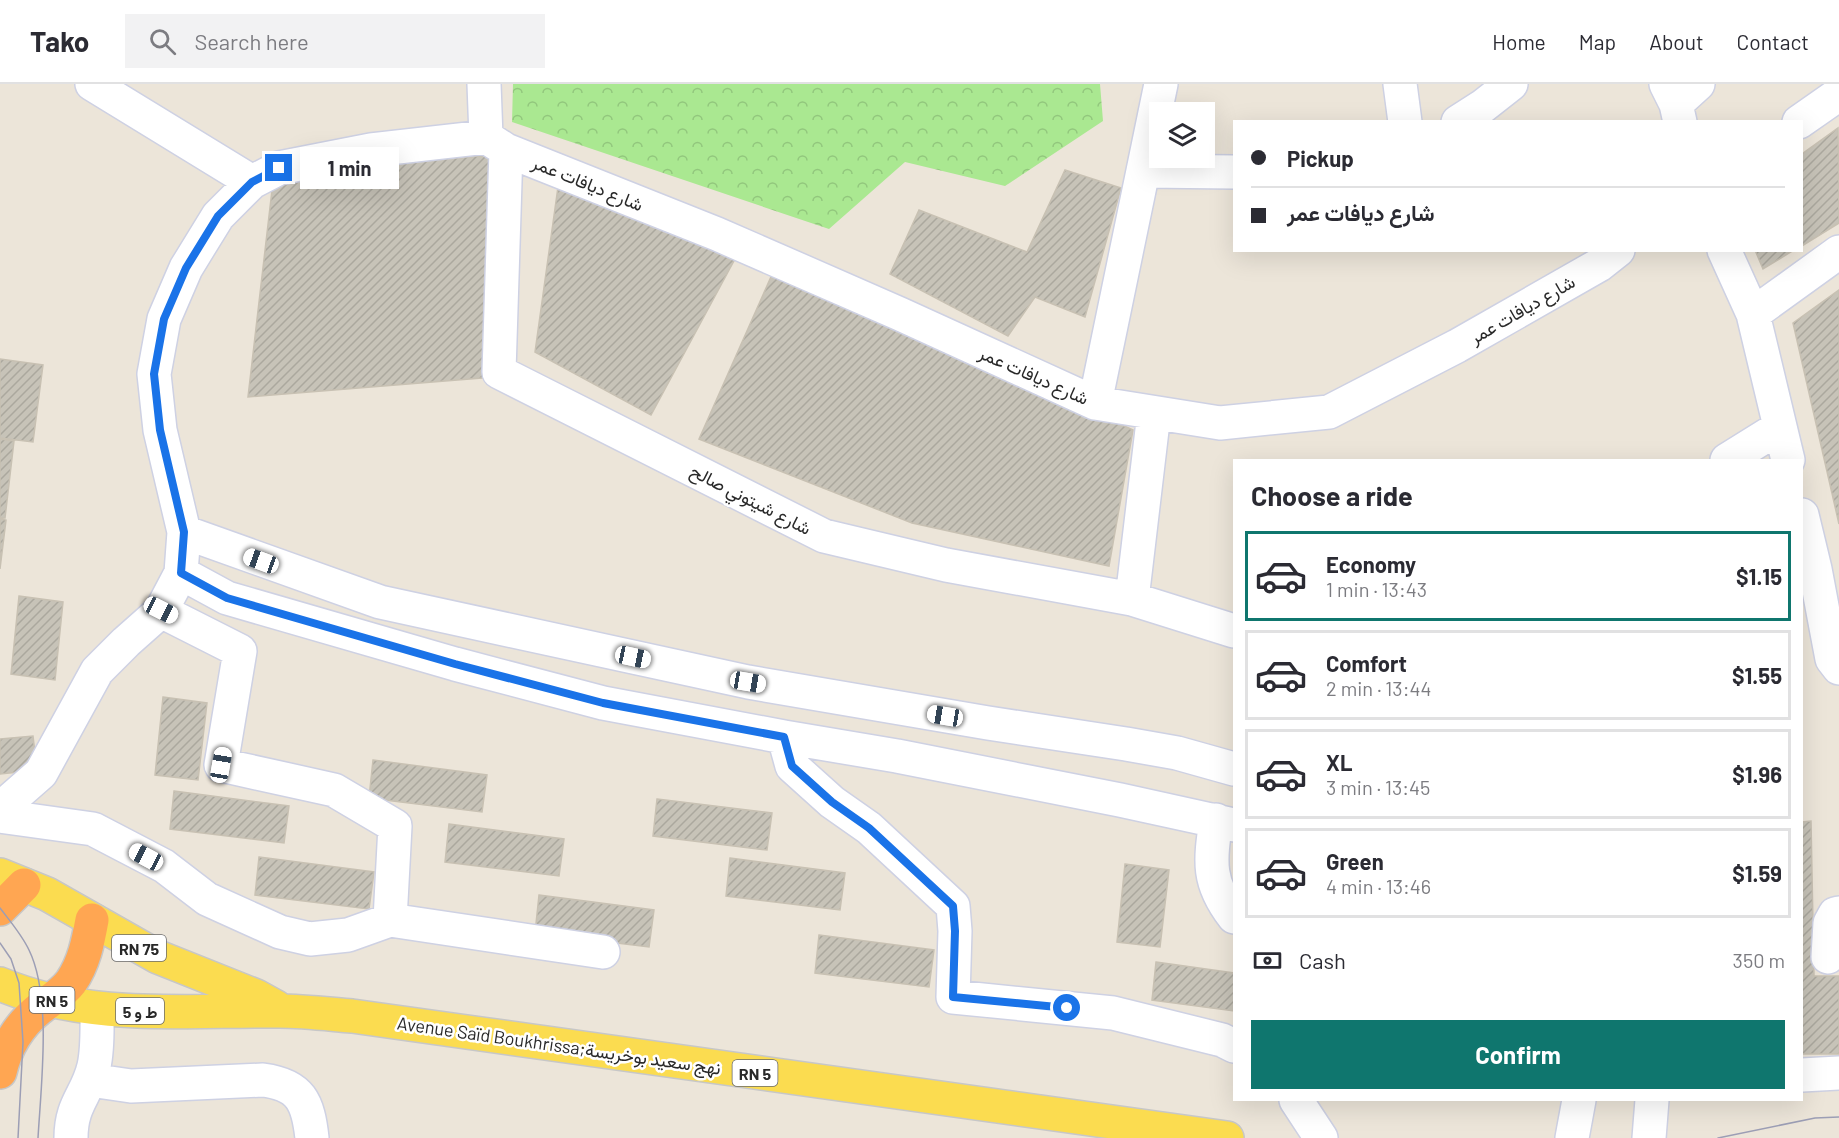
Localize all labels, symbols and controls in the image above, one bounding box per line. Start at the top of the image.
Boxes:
search box [125,14,545,68]
text: Tako [30,24,89,58]
icon: search [146,25,179,58]
text: Search here [194,28,309,54]
text: Home [1492,29,1546,54]
text: Map [1579,29,1616,54]
text: About [1649,29,1704,54]
text: Contact [1737,29,1809,54]
map controls [1149,102,1215,168]
button: layers [1149,102,1215,168]
text: Pickup [1287,145,1354,171]
callout: 1 min [300,147,399,189]
street label: شارع ديافات عمر [528,150,647,217]
route end [265,154,292,181]
text: 1 min [328,156,371,180]
text: شارع ديافات عمر [1287,199,1435,225]
street label: شارع ديافات عمر [1465,270,1579,350]
street label: شارع ديافات عمر [974,341,1092,411]
street label: شارع شيتوني صالح [685,459,815,543]
text: Choose a ride [1251,479,1413,511]
car [241,546,281,576]
icon: car [1254,549,1308,603]
text: Economy [1326,551,1416,577]
text: $1.15 [1736,563,1782,589]
text: 1 min · 13:43 [1326,577,1427,601]
car [141,594,181,626]
car [614,644,652,670]
icon: car [1254,648,1308,702]
text: Comfort [1326,650,1407,676]
text: $1.55 [1732,662,1782,688]
car [729,670,767,694]
text: 2 min · 13:44 [1326,676,1431,700]
car [926,704,964,728]
car [209,746,233,784]
icon: car [1254,747,1308,801]
text: XL [1326,749,1352,775]
text: $1.96 [1732,761,1782,787]
text: 3 min · 13:45 [1326,775,1430,799]
car [126,841,166,873]
icon: car [1254,846,1308,900]
text: Green [1326,848,1384,874]
text: $1.59 [1732,860,1782,886]
text: 4 min · 13:46 [1326,874,1431,898]
road number: RN 75 [112,935,166,961]
icon: cash [1251,944,1284,977]
text: Cash [1299,947,1346,973]
text: 350 m [1733,948,1785,972]
road number: RN 5 [29,987,74,1013]
route start [1053,994,1080,1021]
road number: ط و 5 [116,998,164,1024]
street label: Avenue Saïd Boukhrissa;نهج سعيد بوخريسة [395,1011,722,1081]
button: Confirm [1251,1020,1785,1089]
road number: RN 5 [732,1060,777,1086]

